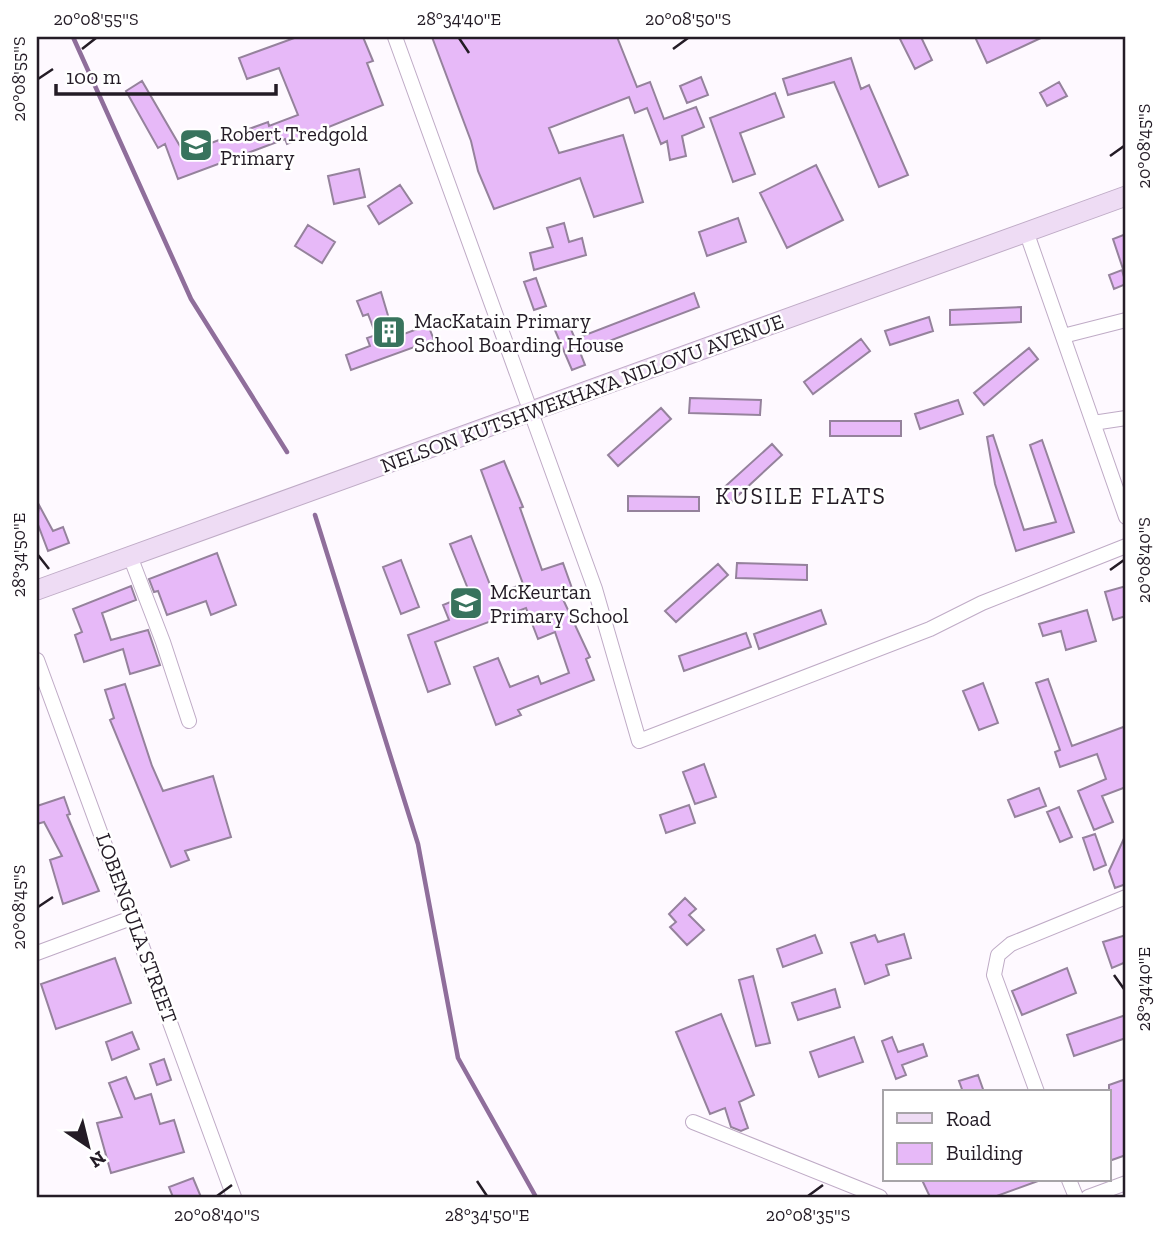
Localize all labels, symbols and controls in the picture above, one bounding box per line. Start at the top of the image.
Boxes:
text: 20°08'55"S [54,8,138,30]
text: 28°34'40"E [417,8,501,30]
text: 20°08'50"S [645,8,731,30]
text: 20°08'55"S [8,37,30,121]
scale bar [56,52,276,96]
text: 100 m [66,64,121,89]
text: 20°08'45"S [1133,104,1155,188]
place label: Robert Tredgold Primary [220,121,368,170]
school or university icon: Robert Tredgold Primary [177,126,215,164]
street label: NELSON KUTSHWEKHAYA NDLOVU AVENUE [377,308,787,478]
place label: MacKatain Primary School Boarding House [414,308,624,357]
building icon: MacKatain Primary School Boarding House [370,313,408,351]
district label: KUSILE FLATS [715,482,887,510]
text: 28°34'50"E [8,513,30,597]
text: 20°08'40"S [1133,517,1155,603]
place label: McKeurtan Primary School [490,579,629,628]
school or university icon: McKeurtan Primary School [447,584,485,622]
street label: LOBENGULA STREET [91,830,183,1026]
text: 20°08'45"S [8,865,30,949]
text: 28°34'40"E [1133,947,1155,1031]
legend [883,1090,1110,1182]
text: Road [946,1106,992,1131]
north arrow [52,1112,122,1182]
text: Building [946,1140,1023,1165]
text: N [85,1146,110,1173]
text: 20°08'40"S [174,1204,260,1226]
text: 28°34'50"E [445,1204,529,1226]
text: 20°08'35"S [766,1204,850,1226]

